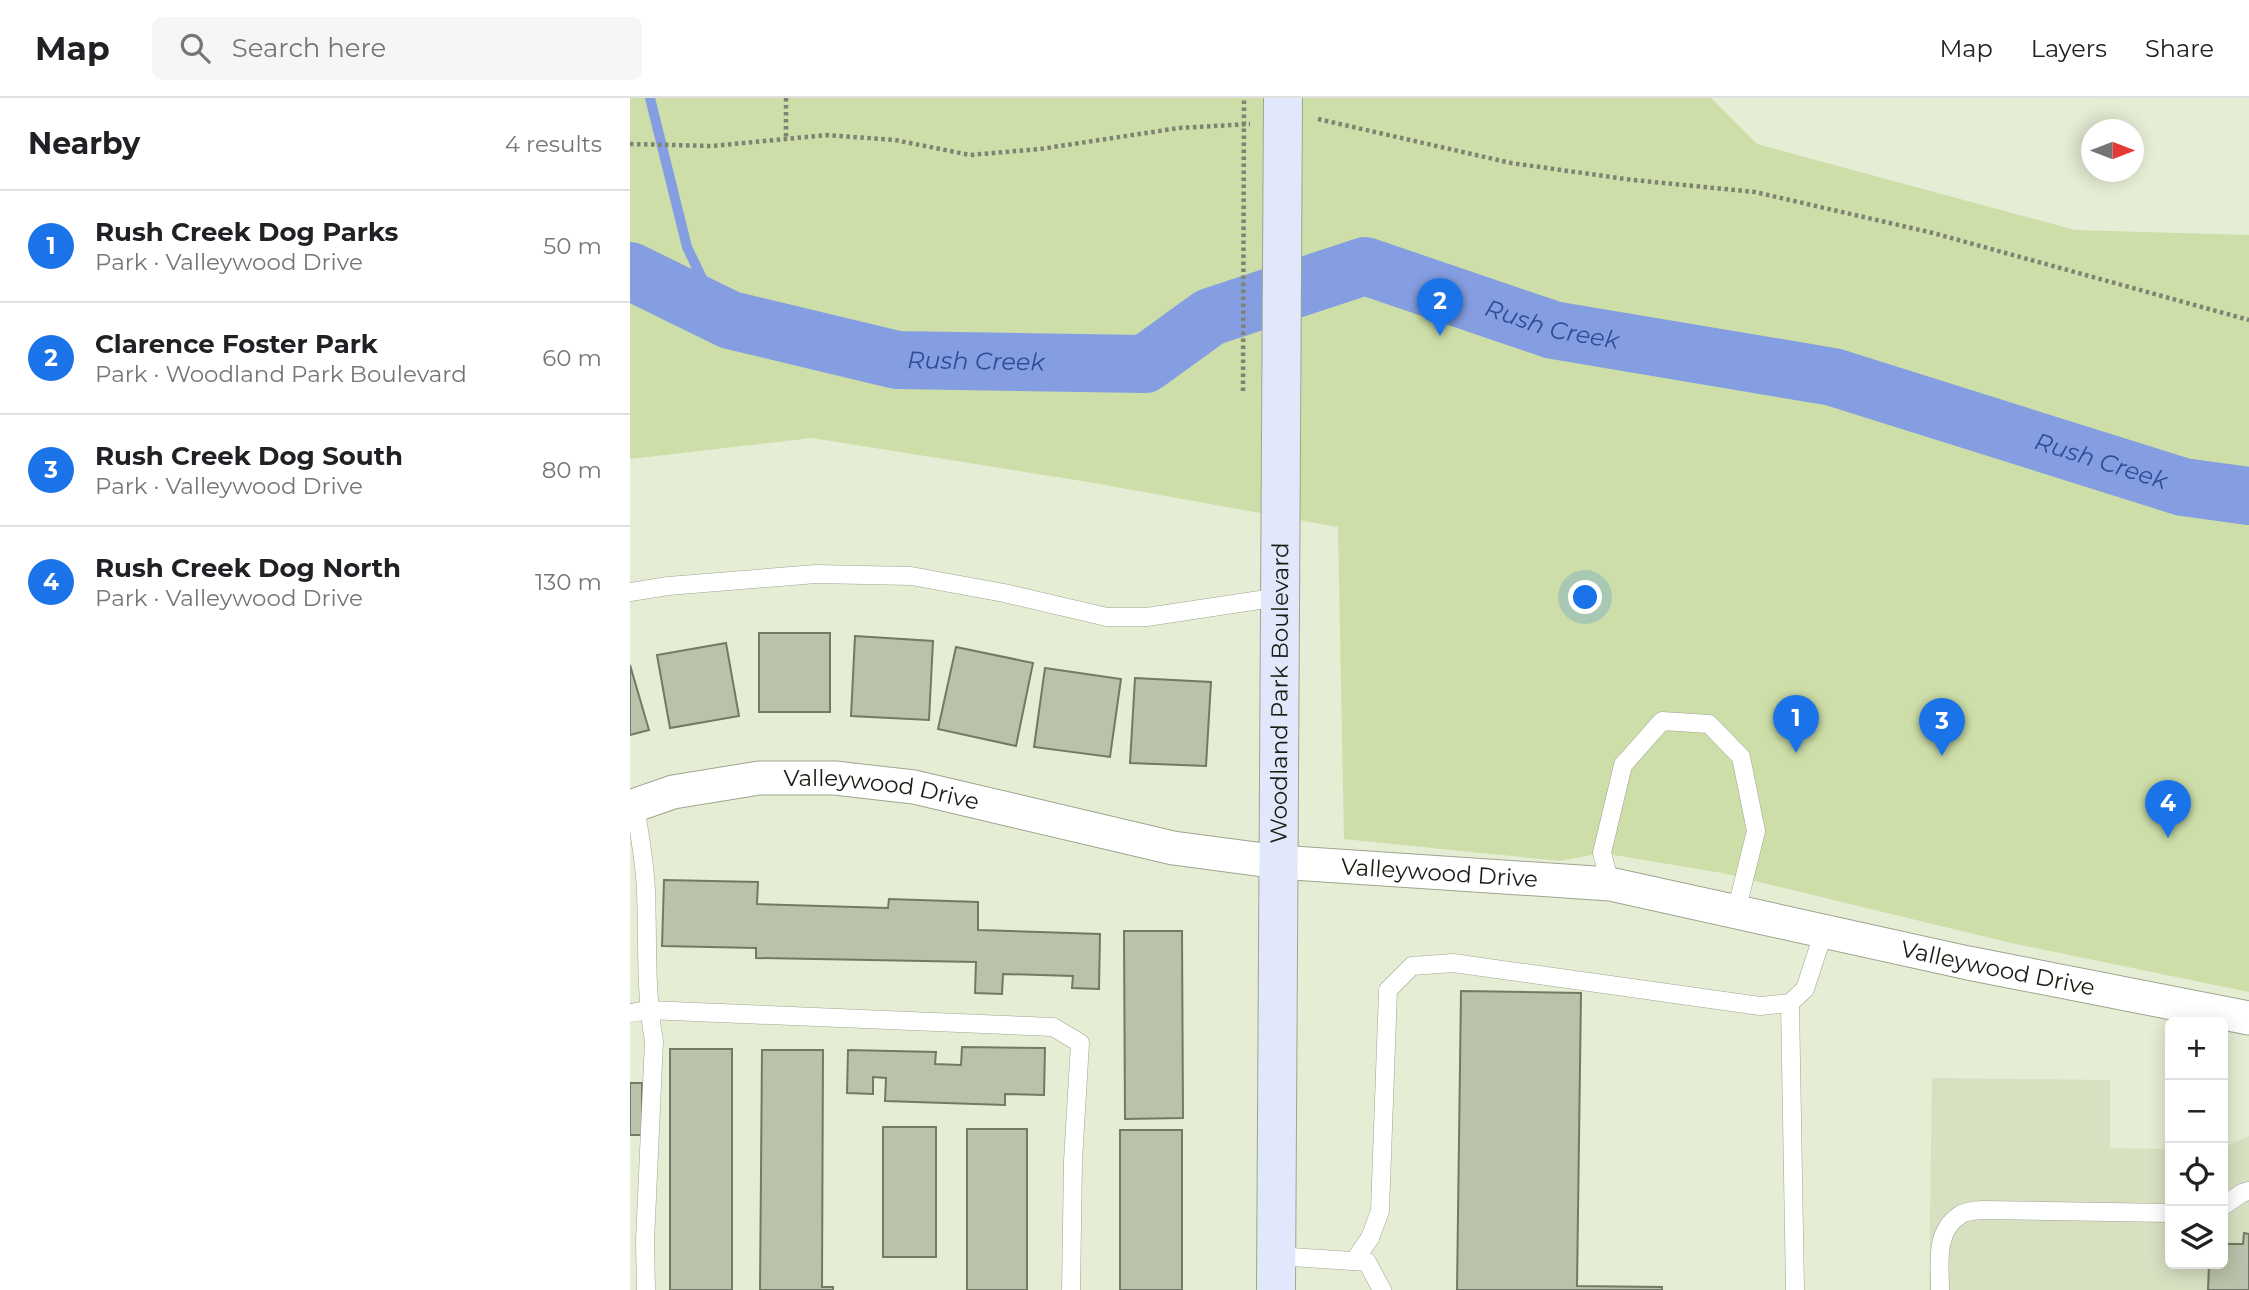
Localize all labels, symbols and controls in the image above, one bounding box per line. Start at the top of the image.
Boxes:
search box [152,17,642,80]
text: Map [35,28,110,68]
icon: search [176,29,214,67]
text: Search here [232,32,386,64]
text: Map [1939,34,1993,63]
text: Layers [2031,34,2107,63]
text: Share [2145,34,2214,63]
north arrow [2081,119,2144,182]
text: Nearby [28,125,140,162]
text: 4 results [505,130,602,158]
text: Rush Creek Dog Parks [95,216,398,248]
text: 1 [46,232,56,260]
text: 50 m [543,232,602,260]
text: Park · Valleywood Drive [95,248,363,276]
pin: 2 [1417,278,1463,336]
water label: Rush Creek [1481,293,1623,355]
text: Clarence Foster Park [95,328,378,360]
text: 2 [44,344,58,372]
text: 60 m [542,344,602,372]
water label: Rush Creek [907,345,1047,376]
text: Park · Woodland Park Boulevard [95,360,467,388]
water label: Rush Creek [2031,426,2173,496]
text: Rush Creek Dog South [95,440,403,472]
text: 3 [44,456,58,484]
text: 80 m [542,456,602,484]
text: Park · Valleywood Drive [95,472,363,500]
street label: Woodland Park Boulevard [1265,542,1294,844]
text: Rush Creek Dog North [95,552,401,584]
text: 4 [43,568,59,596]
text: 130 m [535,568,602,596]
your location [1568,580,1602,614]
text: Park · Valleywood Drive [95,584,363,612]
pin: 1 [1773,695,1819,753]
pin: 3 [1919,698,1965,756]
street label: Valleywood Drive [784,764,982,816]
pin: 4 [2145,780,2191,838]
street label: Valleywood Drive [1340,852,1539,893]
street label: Valleywood Drive [1898,935,2097,1002]
map controls [2165,1017,2228,1269]
button: + [2165,1017,2228,1080]
button: − [2165,1080,2228,1143]
button: locate [2165,1143,2228,1206]
button: layers [2165,1206,2228,1269]

